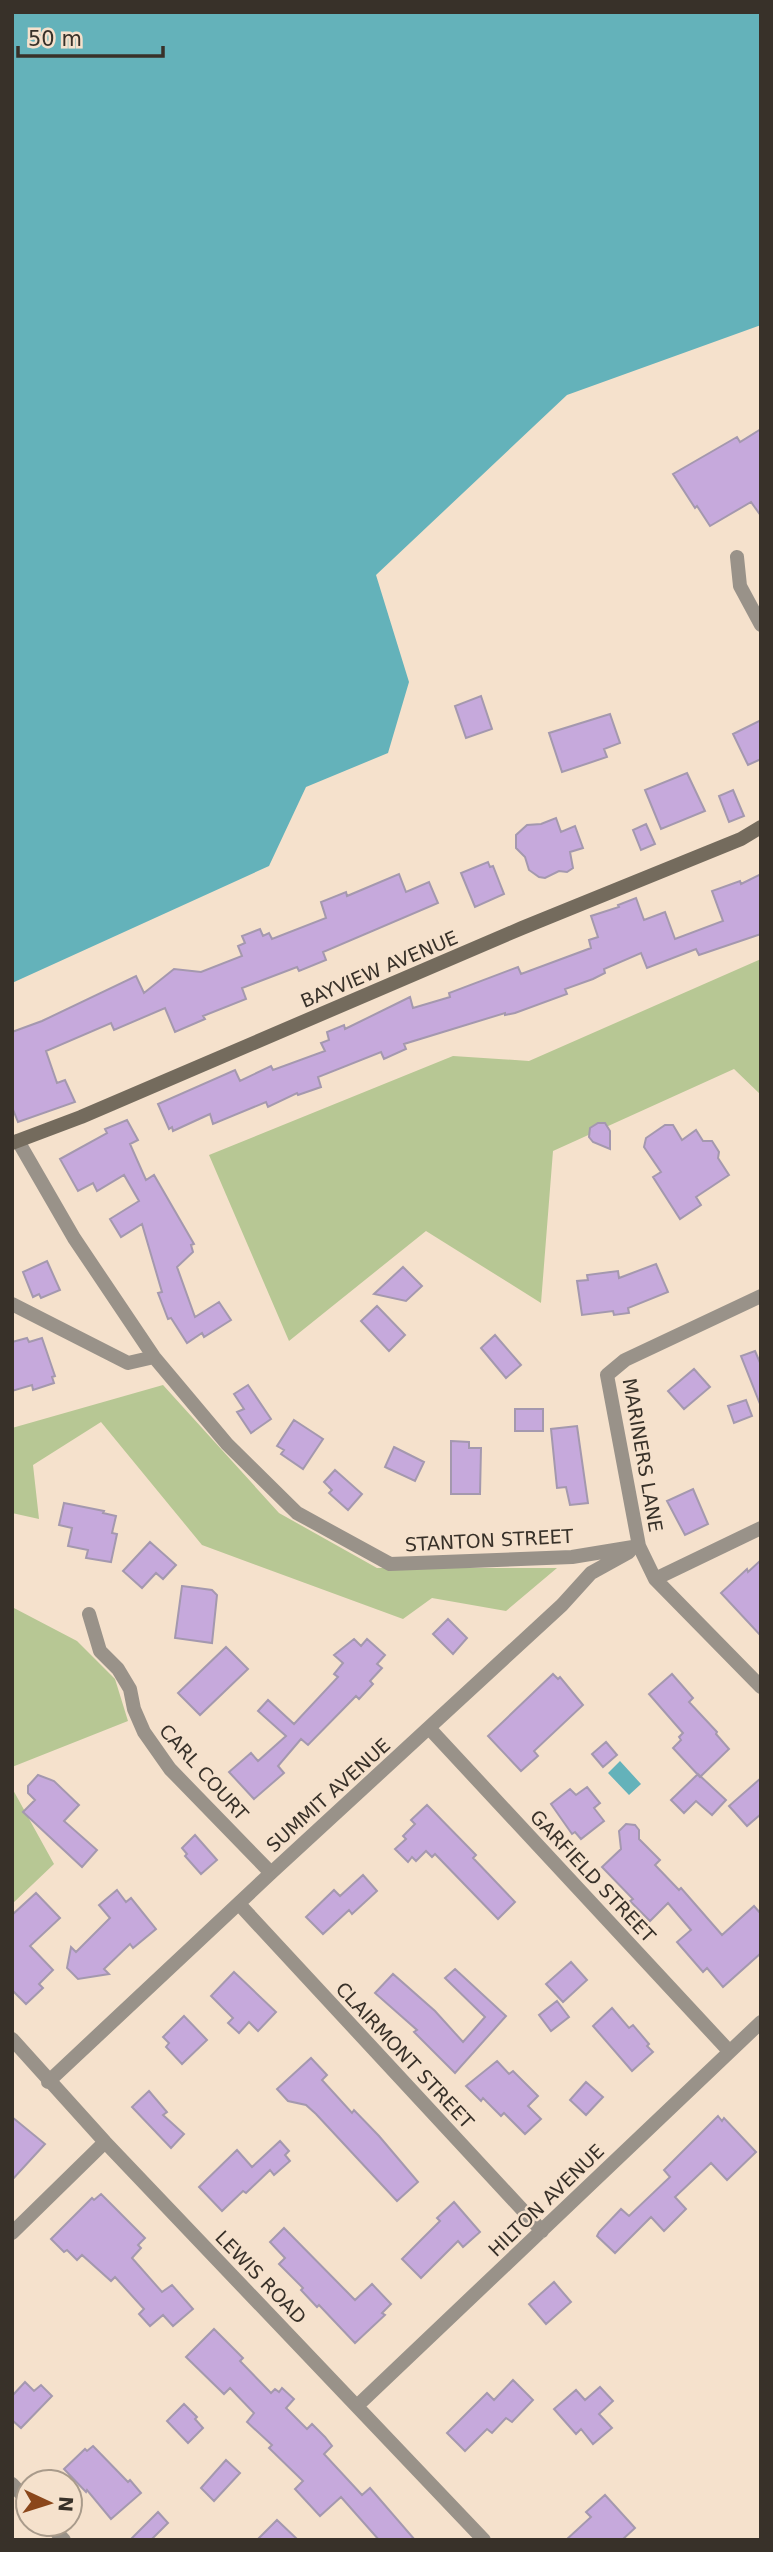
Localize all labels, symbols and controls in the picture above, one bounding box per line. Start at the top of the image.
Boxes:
scale bar [18,14,163,58]
text: 50 m [28,27,82,51]
street label: BAYVIEW AVENUE [297,926,461,1012]
street label: MARINERS LANE [619,1376,667,1534]
street label: STANTON STREET [404,1525,574,1555]
street label: CARL COURT [155,1719,253,1825]
street label: SUMMIT AVENUE [262,1734,394,1856]
street label: GARFIELD STREET [526,1805,660,1947]
street label: CLAIRMONT STREET [332,1977,479,2133]
street label: HILTON AVENUE [484,2139,608,2261]
street label: LEWIS ROAD [211,2226,311,2328]
north arrow [14,2468,84,2538]
text: N [54,2495,77,2513]

